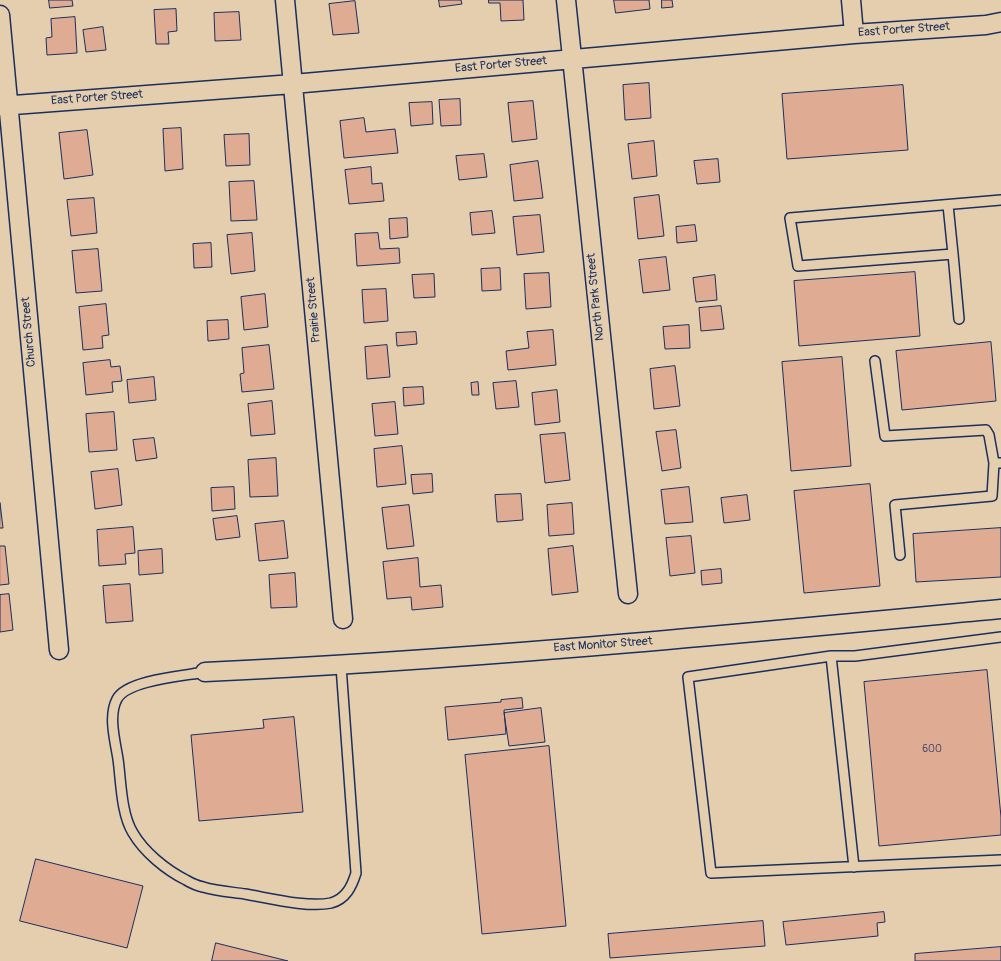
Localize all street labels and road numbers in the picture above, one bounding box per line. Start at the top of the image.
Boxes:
street label: East Porter Street [858,20,950,40]
street label: East Porter Street [454,54,548,76]
street label: East Porter Street [51,88,143,108]
street label: North Park Street [584,252,608,342]
street label: Prairie Street [304,277,324,343]
street label: Church Street [19,296,39,368]
street label: East Monitor Street [553,634,653,656]

